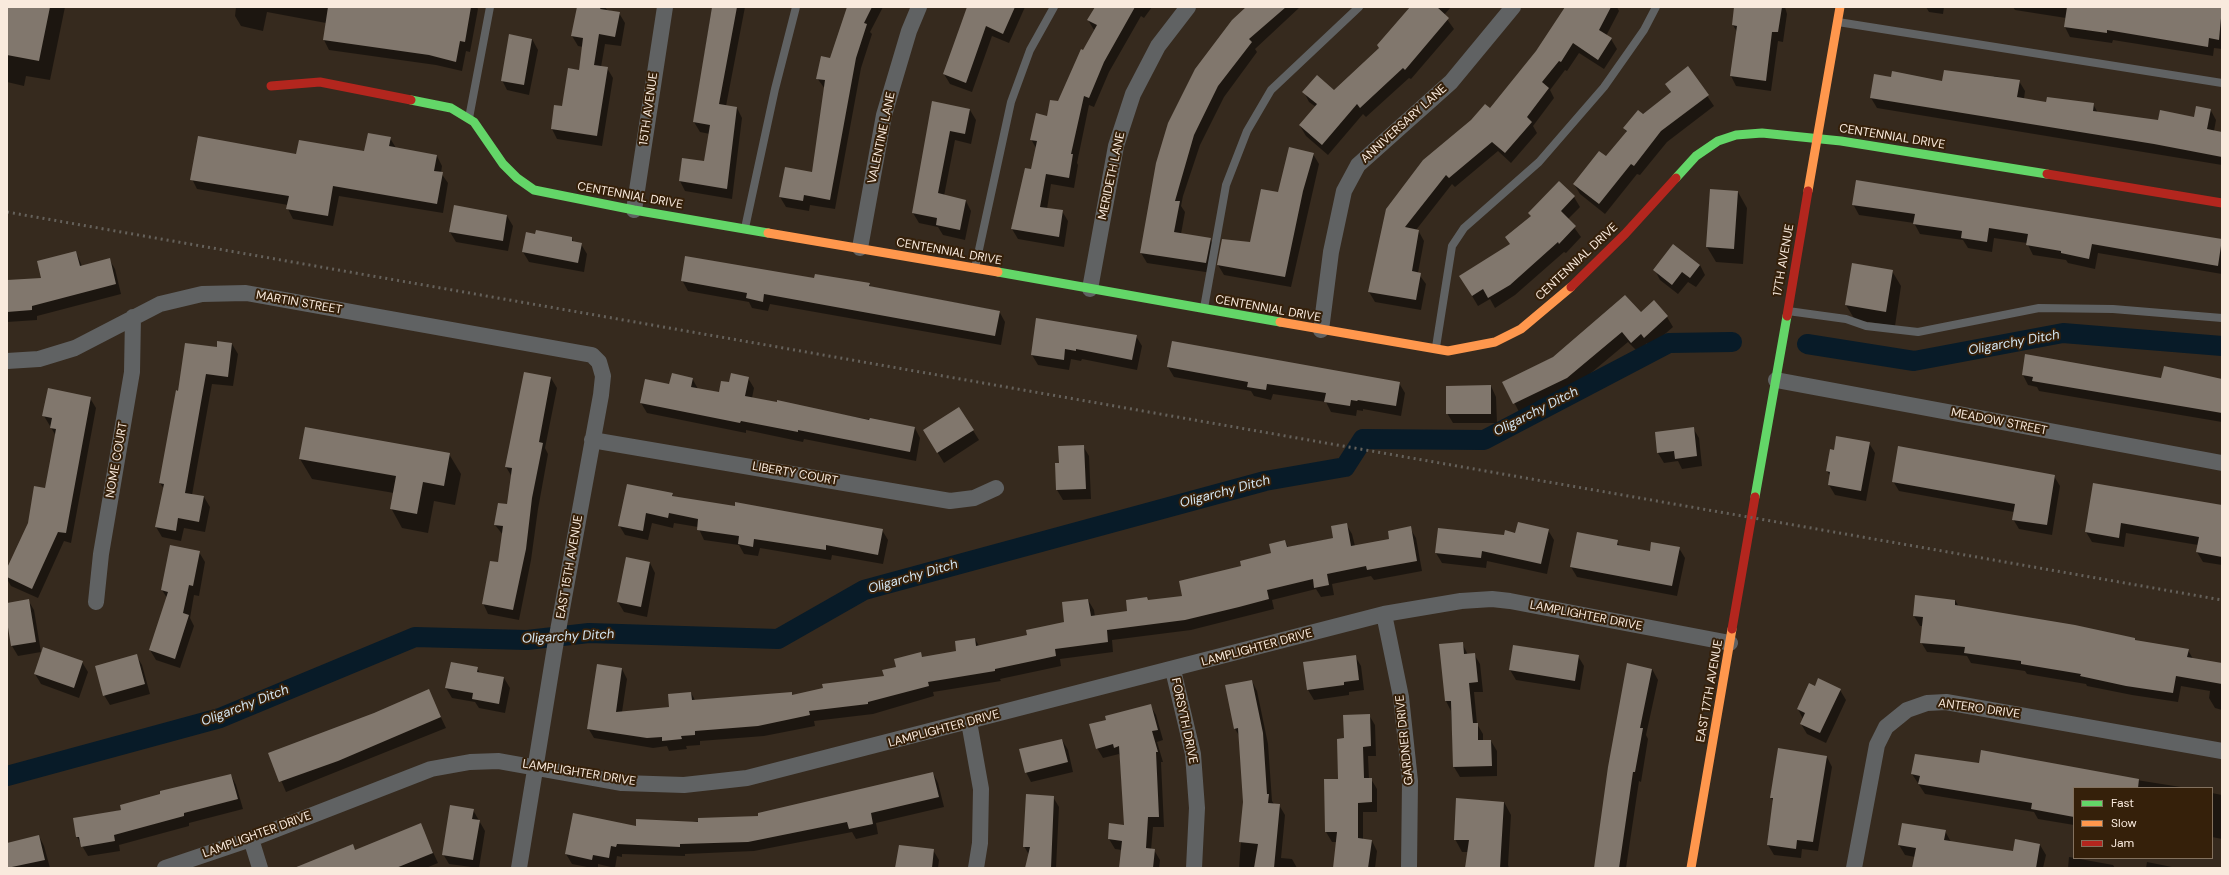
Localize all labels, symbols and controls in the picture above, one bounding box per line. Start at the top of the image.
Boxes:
street label: 15TH AVENUE [637,72,661,146]
street label: ANNIVERSARY LANE [1358,82,1450,166]
street label: VALENTINE LANE [865,91,899,185]
street label: CENTENNIAL DRIVE [1838,122,1946,152]
street label: MERIDETH LANE [1096,131,1128,221]
street label: CENTENNIAL DRIVE [576,180,684,212]
street label: CENTENNIAL DRIVE [1533,220,1621,304]
street label: 17TH AVENUE [1771,223,1797,297]
street label: CENTENNIAL DRIVE [895,236,1003,268]
street label: MARTIN STREET [255,288,343,318]
street label: CENTENNIAL DRIVE [1214,293,1322,325]
water label: Oligarchy Ditch [1967,327,2061,359]
water label: Oligarchy Ditch [1491,384,1581,440]
street label: MEADOW STREET [1950,406,2048,438]
street label: NOME COURT [103,421,131,499]
street label: LIBERTY COURT [751,459,839,489]
water label: Oligarchy Ditch [1178,472,1272,512]
street label: EAST 15TH AVENUE [554,514,586,620]
water label: Oligarchy Ditch [866,557,960,597]
street label: LAMPLIGHTER DRIVE [1528,598,1644,634]
street label: LAMPLIGHTER DRIVE [1200,626,1314,670]
water label: Oligarchy Ditch [521,627,615,647]
street label: EAST 17TH AVENUE [1694,638,1726,744]
street label: FORSYTH DRIVE [1168,677,1200,765]
water label: Oligarchy Ditch [199,682,291,730]
street label: GARDNER DRIVE [1393,694,1417,786]
street label: ANTERO DRIVE [1937,696,2021,722]
street label: LAMPLIGHTER DRIVE [887,707,1001,751]
street label: LAMPLIGHTER DRIVE [521,757,637,789]
legend [2073,787,2213,859]
text: Fast [2111,795,2134,811]
street label: LAMPLIGHTER DRIVE [201,809,313,861]
text: Slow [2111,815,2137,831]
text: Jam [2111,835,2134,851]

